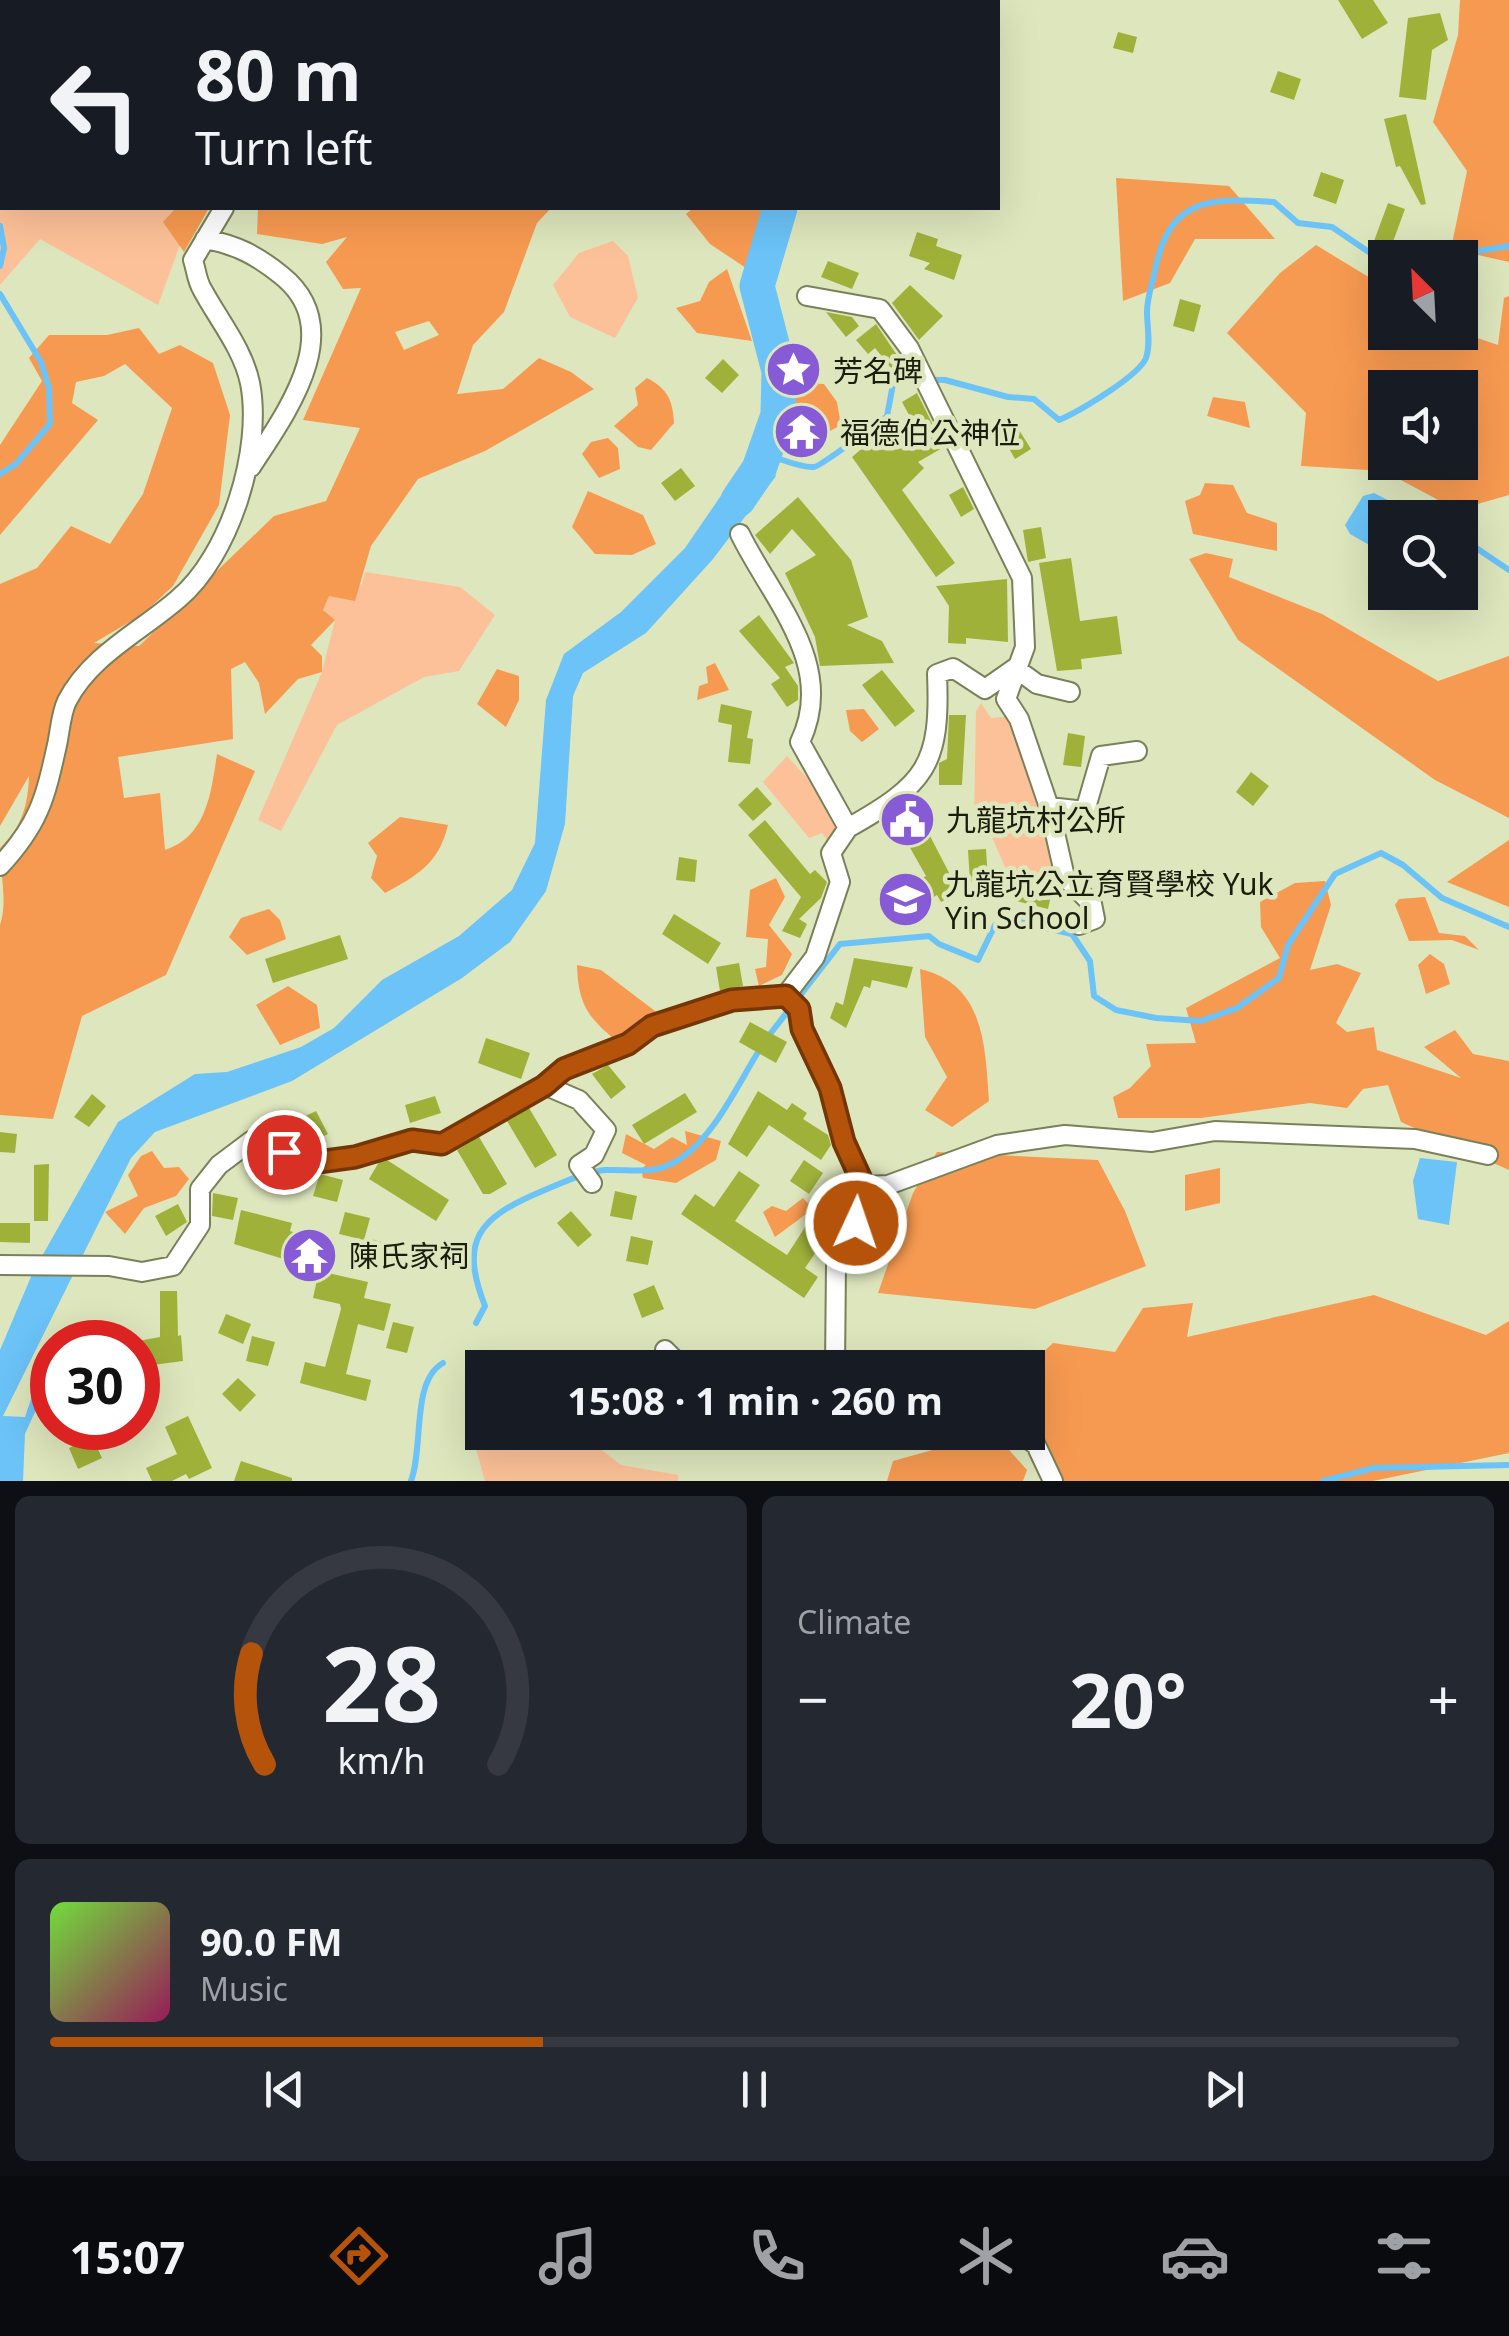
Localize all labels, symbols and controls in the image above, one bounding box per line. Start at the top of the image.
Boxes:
text: 80 m [195,26,362,122]
icon: left [30,40,160,170]
text: Turn left [195,117,372,178]
north arrow [1368,240,1478,350]
map controls [1368,240,1478,610]
place icon: 芳名碑 [764,340,824,400]
place label: 芳名碑 [833,350,923,391]
button: sound [1368,370,1478,480]
temple icon: 福德伯公神位 [771,402,831,462]
place label: 福德伯公神位 [840,412,1020,453]
button: search [1368,500,1478,610]
public building icon: 九龍坑村公所 [877,789,937,849]
place label: 九龍坑村公所 [946,799,1126,840]
place label: 九龍坑公立育賢學校 Yuk Yin School [945,863,1273,938]
school or university icon: 九龍坑公立育賢學校 Yuk Yin School [876,870,936,930]
pin [242,1110,327,1195]
icon: arrive [257,1125,312,1180]
position arrow [804,1171,908,1275]
temple icon: 陳氏家祠 [280,1225,340,1285]
place label: 陳氏家祠 [349,1235,469,1276]
speed limit sign: 30 [30,1320,160,1450]
text: 15:08 · 1 min · 260 m [567,1374,943,1426]
text: Climate [797,1600,911,1643]
text: 28 [322,1611,440,1752]
text: 20° [1069,1648,1187,1750]
text: − [797,1661,828,1736]
text: + [1428,1661,1459,1736]
text: km/h [337,1736,425,1784]
text: 90.0 FM [200,1915,342,1967]
text: Music [200,1967,288,2010]
icon: previous [257,2062,312,2117]
icon: pause [727,2062,782,2117]
icon: next [1197,2062,1252,2117]
icon: directions [324,2221,394,2291]
icon: music [533,2221,603,2291]
icon: phone [742,2221,812,2291]
icon: climate [951,2221,1021,2291]
icon: car [1160,2221,1230,2291]
icon: filters [1369,2221,1439,2291]
text: 15:07 [70,2226,185,2287]

